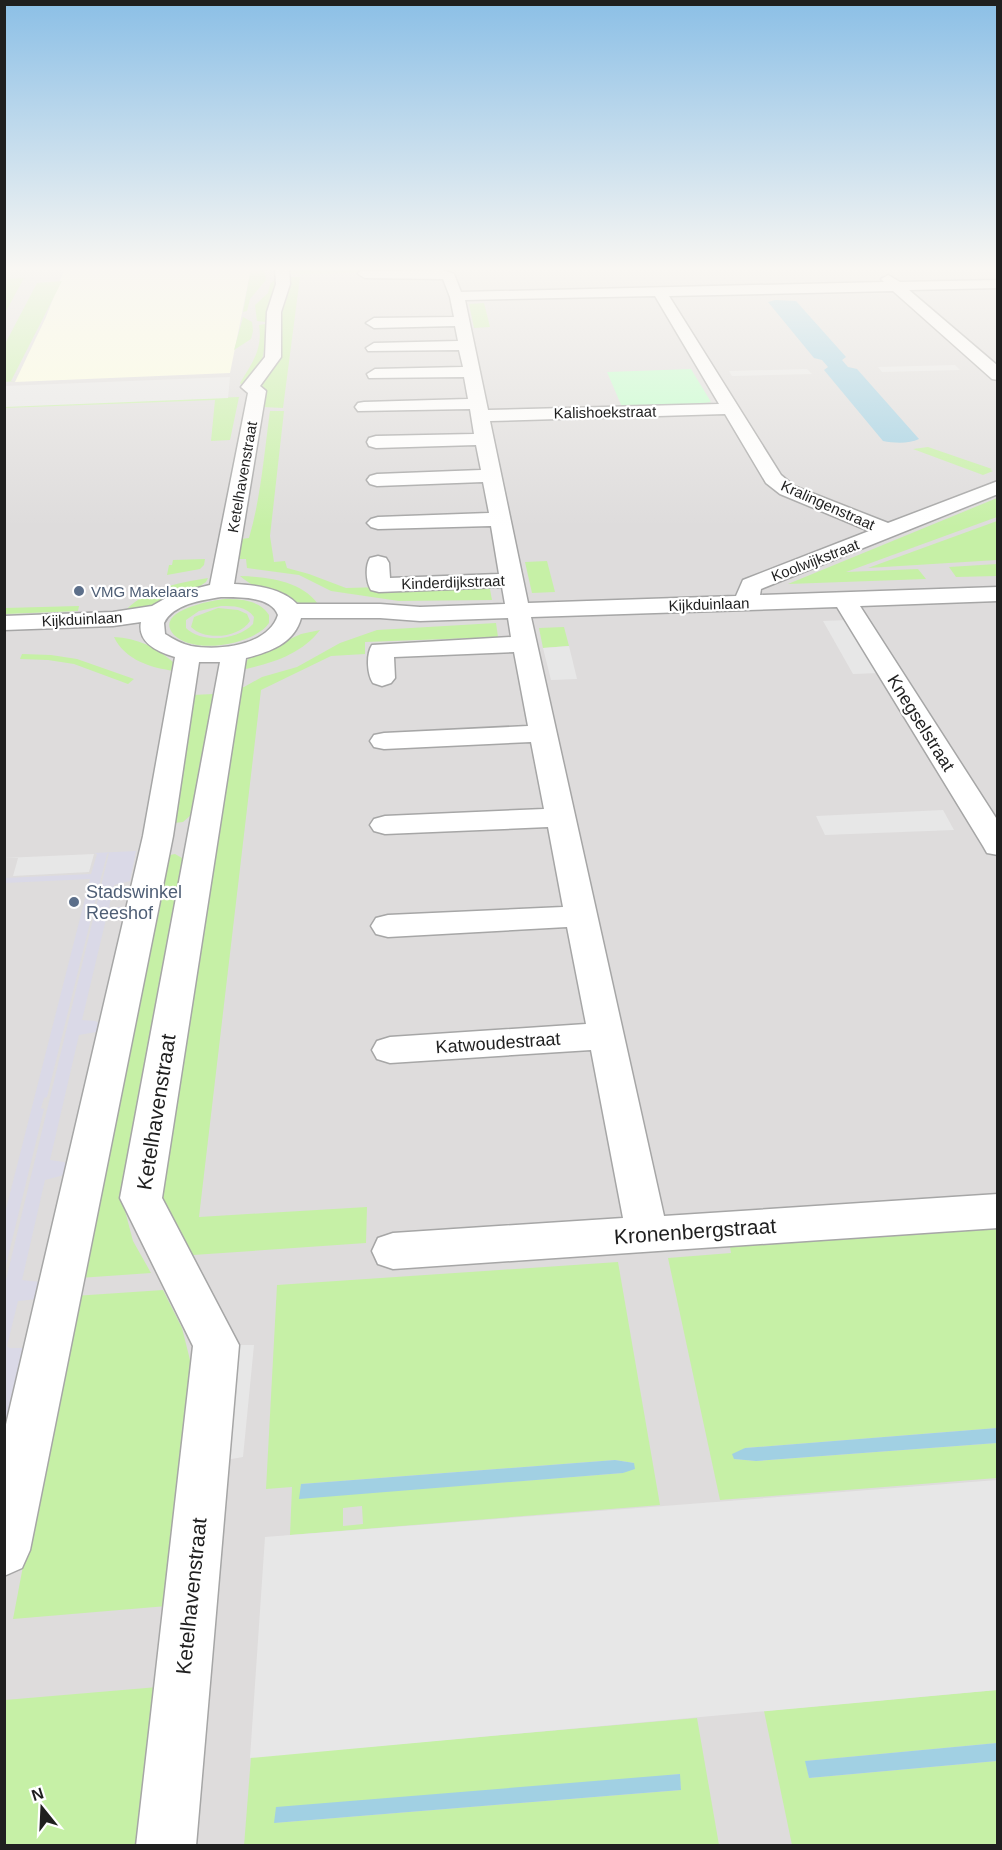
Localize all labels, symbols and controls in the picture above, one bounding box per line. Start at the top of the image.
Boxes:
street label: Kalishoekstraat [554,403,657,421]
street label: Ketelhavenstraat [224,419,260,534]
street label: Kralingenstraat [778,477,878,534]
street label: Koolwijkstraat [769,535,862,585]
street label: Kinderdijkstraat [401,572,506,592]
place label: VMG Makelaars [91,583,199,600]
marker: VMG Makelaars [72,584,86,598]
street label: Kijkduinlaan [668,594,750,614]
street label: Kijkduinlaan [41,608,123,630]
street label: Knegselstraat [883,671,959,775]
place label: Stadswinkel Reeshof [86,882,182,923]
marker: Stadswinkel Reeshof [67,895,81,909]
street label: Katwoudestraat [435,1029,561,1057]
street label: Ketelhavenstraat [132,1032,180,1192]
street label: Kronenbergstraat [613,1214,777,1248]
street label: Ketelhavenstraat [171,1516,211,1676]
north arrow [12,1778,72,1838]
text: N [29,1784,46,1804]

